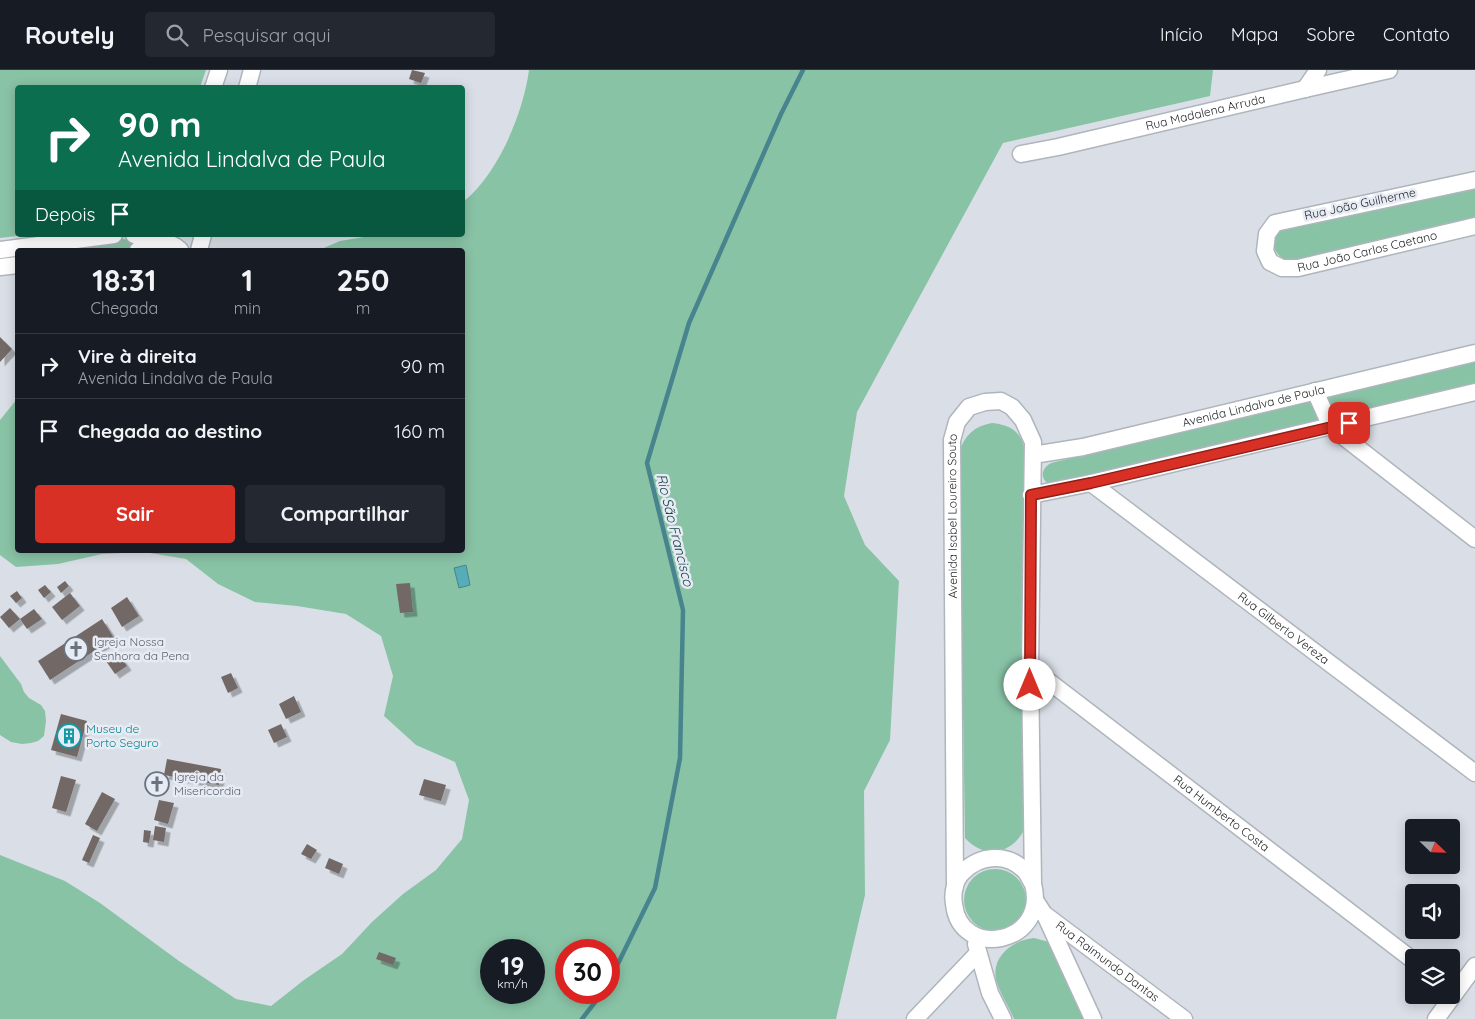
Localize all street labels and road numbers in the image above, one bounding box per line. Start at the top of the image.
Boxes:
street label: Rua Madalena Arruda [1144,91,1267,133]
street label: Rua João Guilherme [1303,184,1417,223]
street label: Rua João Carlos Caetano [1296,227,1439,275]
street label: Avenida Lindalva de Paula [1181,381,1326,430]
street label: Avenida Isabel Loureiro Souto [944,432,961,599]
street label: Rua Gilberto Vereza [1235,588,1332,667]
street label: Rua Humberto Costa [1171,772,1273,855]
street label: Rua Raimundo Dantas [1053,918,1163,1005]

